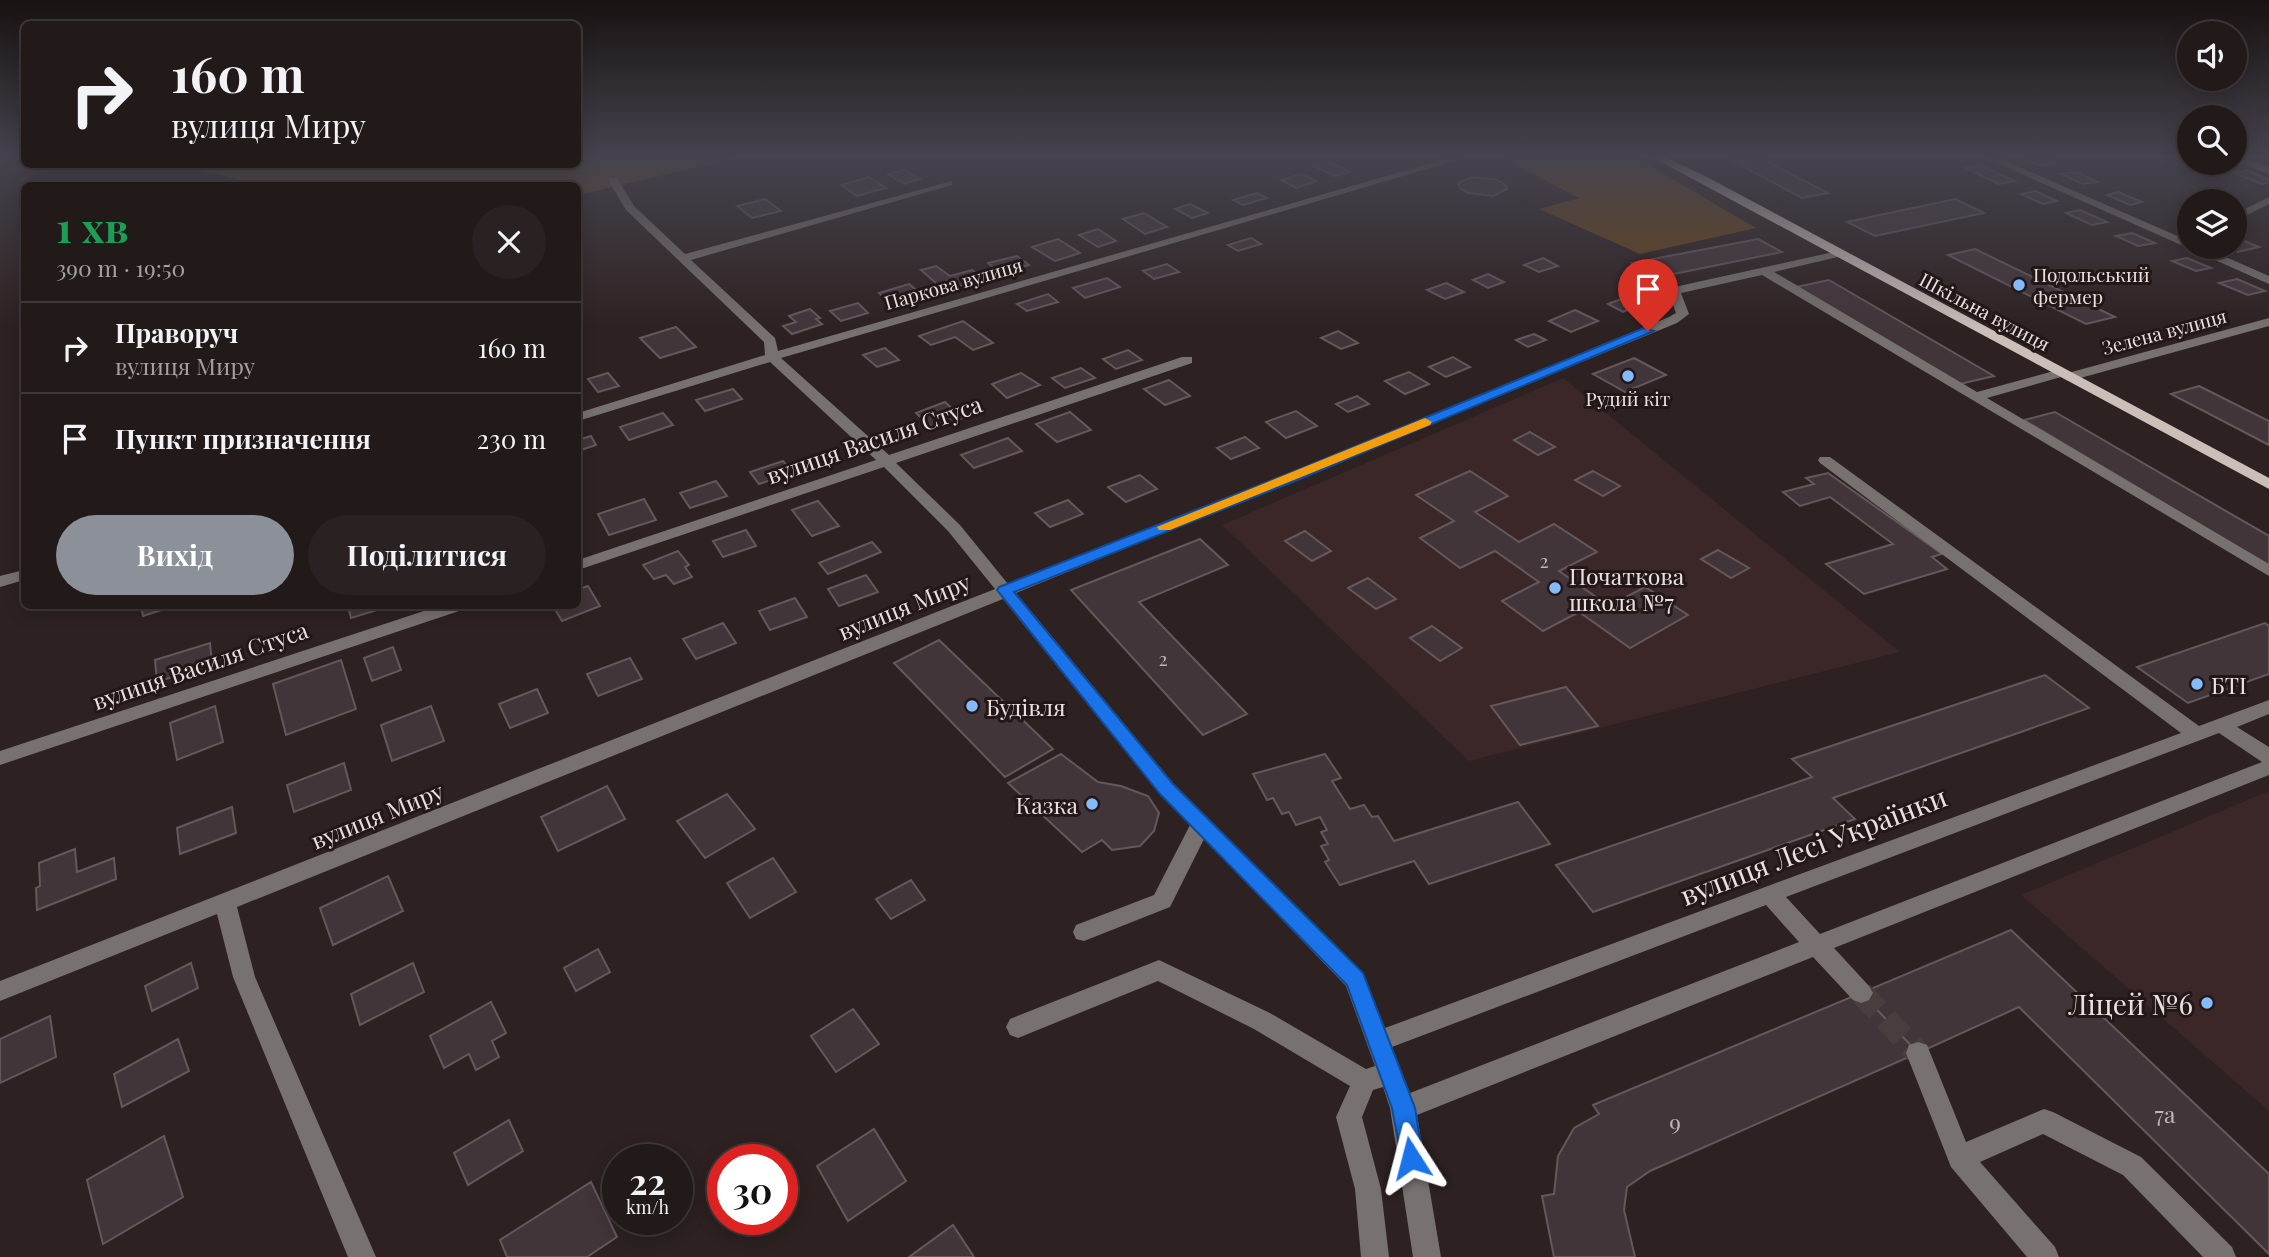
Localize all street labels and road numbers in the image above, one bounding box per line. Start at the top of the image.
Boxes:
street label: Паркова вулиця [881,251,1025,315]
street label: Шкільна вулиця [1915,266,2055,356]
street label: Зелена вулиця [2099,302,2229,360]
street label: вулиця Василя Стуса [762,387,986,490]
street label: вулиця Миру [833,565,975,647]
street label: вулиця Василя Стуса [88,613,312,716]
street label: вулиця Миру [306,774,448,856]
street label: вулиця Лесі Українки [1674,777,1952,913]

